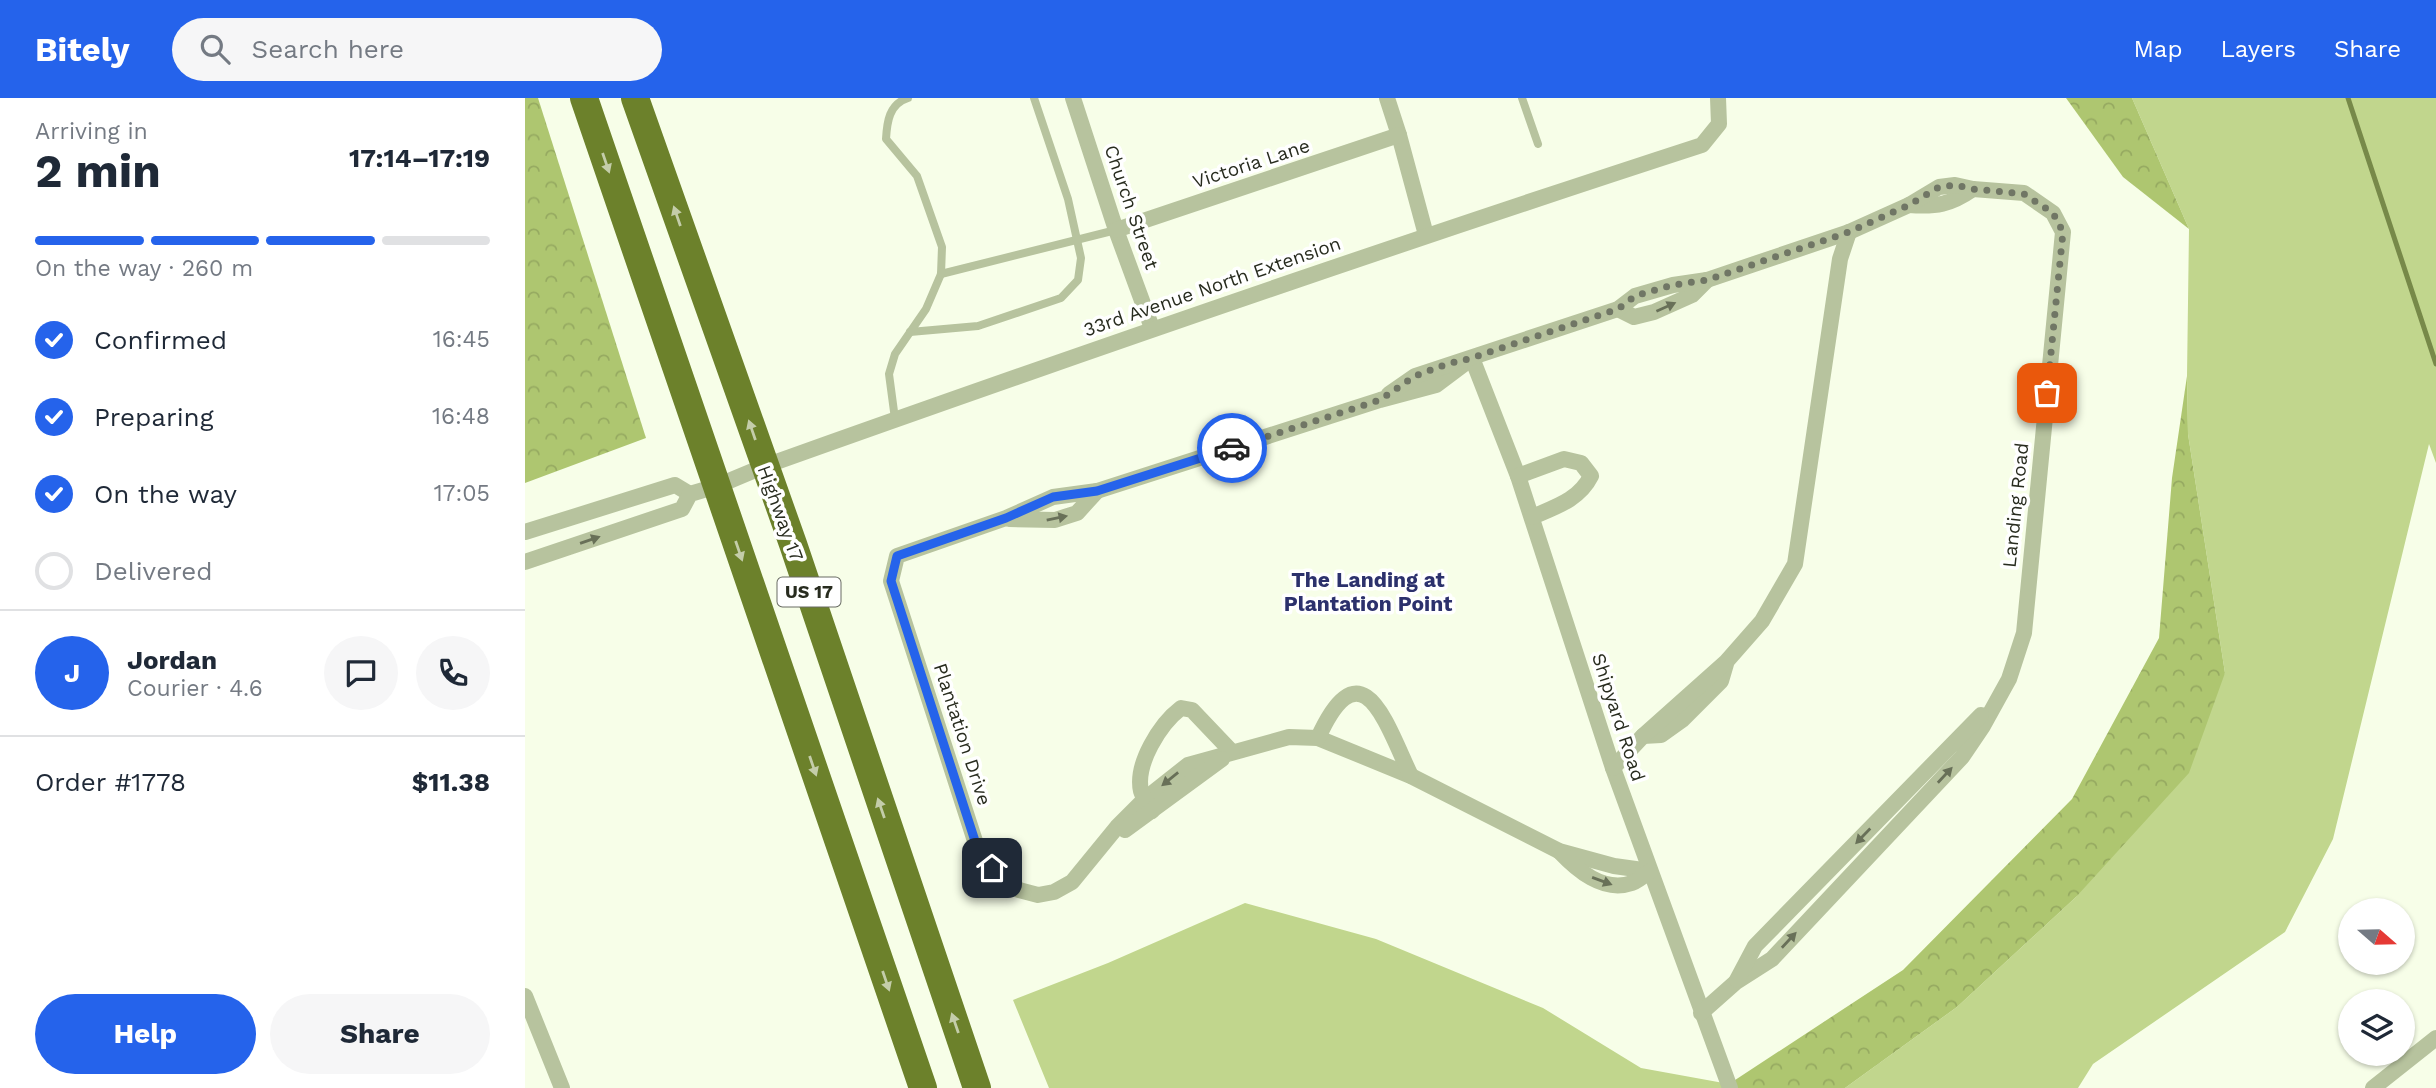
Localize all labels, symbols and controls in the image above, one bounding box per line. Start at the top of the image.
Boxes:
search box [172,18,662,81]
text: Bitely [35,30,130,69]
icon: search [196,30,234,68]
text: Search here [252,34,404,64]
text: Map [2134,35,2182,63]
text: Layers [2220,35,2296,63]
text: Share [2334,35,2401,63]
text: Arriving in [35,118,148,145]
street label: Victoria Lane [1190,134,1313,193]
street label: Church Street [1099,142,1164,272]
text: 17:14–17:19 [349,143,490,173]
text: 2 min [35,144,161,198]
one-way arrow [601,152,612,173]
one-way arrow [671,205,682,226]
street label: 33rd Avenue North Extension [1080,232,1344,341]
text: On the way · 260 m [35,255,253,282]
one-way arrow [1655,301,1676,312]
icon: check [35,321,73,359]
text: Confirmed [94,325,227,355]
text: 16:45 [433,326,490,353]
pin [2017,363,2077,423]
icon: bag [2028,374,2066,412]
icon: check [35,398,73,436]
text: Preparing [94,402,214,432]
text: 16:48 [432,403,490,430]
courier [1197,413,1267,483]
one-way arrow [746,420,757,441]
icon: car [1213,429,1251,467]
street label: Landing Road [1997,441,2033,569]
street label: Highway 17 [753,462,808,564]
icon: check [35,475,73,513]
text: On the way [94,479,237,509]
text: 17:05 [434,480,490,507]
one-way arrow [1046,512,1068,523]
one-way arrow [579,534,600,545]
one-way arrow [734,540,745,561]
text: Delivered [94,556,213,586]
district label: The Landing at Plantation Point [1284,567,1452,616]
road number: US 17 [777,578,841,606]
button: chat [324,636,398,710]
button: phone [416,636,490,710]
text: Jordan [127,645,217,675]
street label: Shipyard Road [1587,650,1650,784]
text: J [64,658,80,688]
street label: Plantation Drive [929,660,996,808]
text: Courier · 4.6 [127,675,263,702]
one-way arrow [808,755,819,776]
one-way arrow [1937,766,1953,783]
text: Order #1778 [35,767,186,797]
text: $11.38 [412,767,490,797]
one-way arrow [1162,771,1179,786]
one-way arrow [875,797,886,818]
one-way arrow [1855,827,1871,844]
pin [962,838,1022,898]
icon: home [973,849,1011,887]
one-way arrow [1591,876,1612,887]
north arrow [2338,898,2415,975]
map controls [2338,898,2415,1066]
one-way arrow [1781,932,1797,949]
one-way arrow [881,971,892,992]
button: layers [2338,989,2415,1066]
button: Help [35,994,256,1074]
button: Share [270,994,490,1074]
one-way arrow [949,1013,959,1034]

